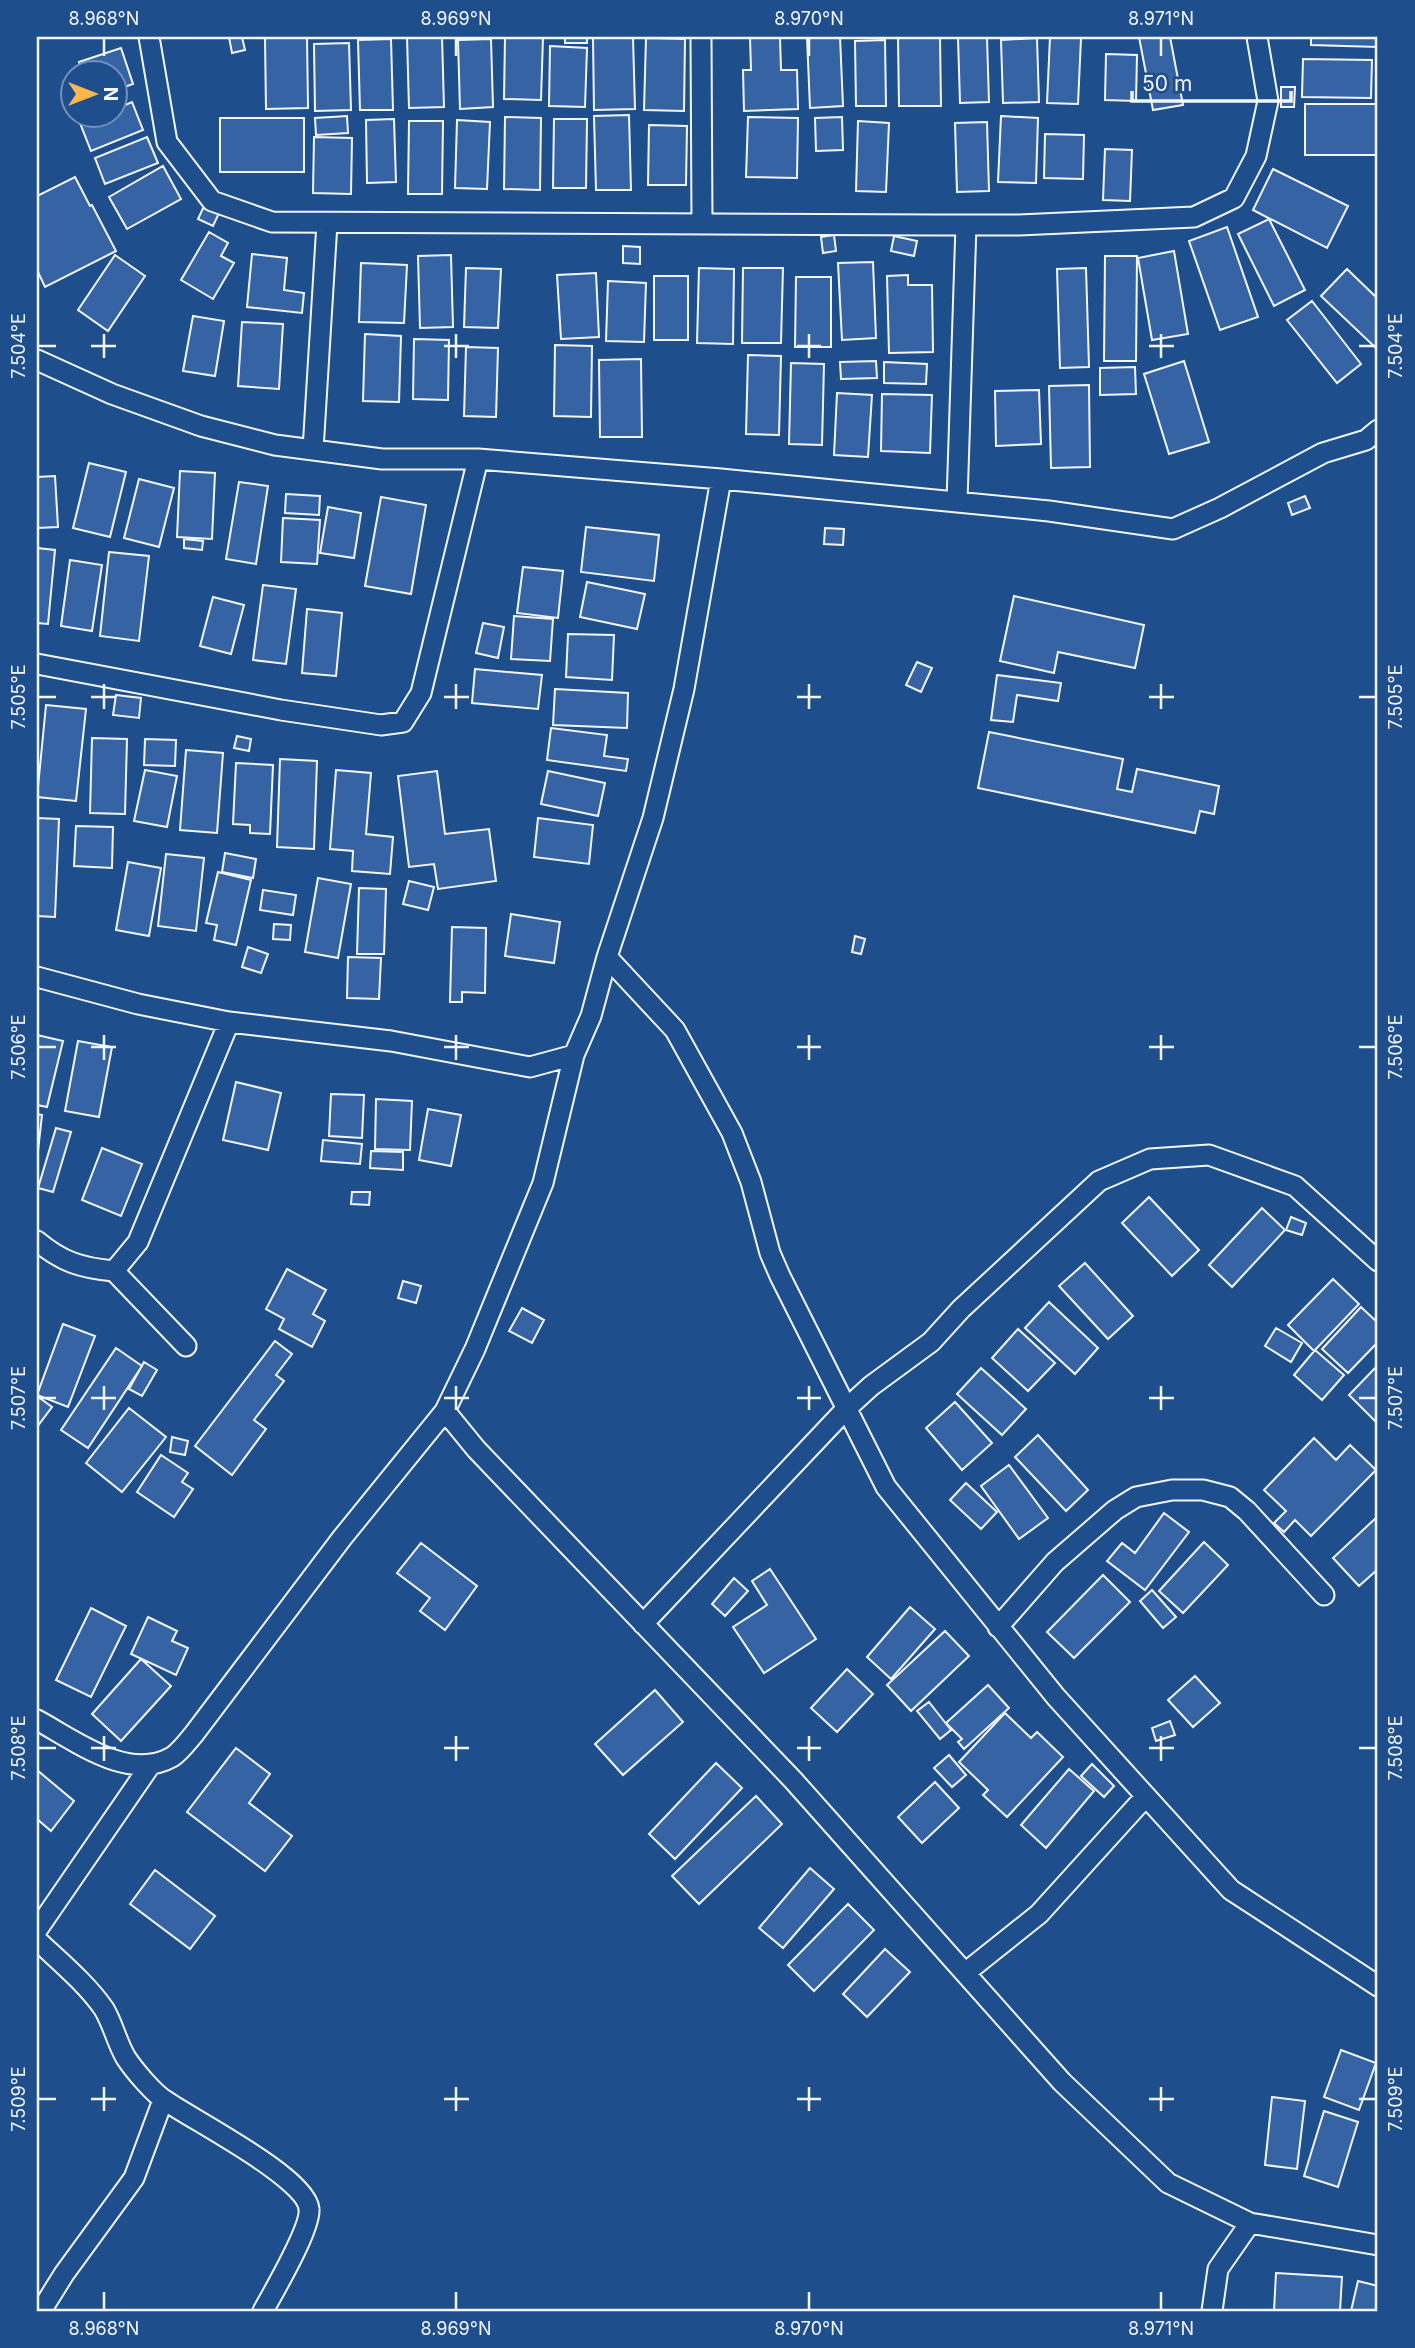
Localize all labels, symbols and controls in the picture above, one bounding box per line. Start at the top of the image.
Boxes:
text: 8.968°N [69,8,139,29]
text: 8.969°N [420,8,492,29]
text: 8.970°N [774,8,844,29]
text: 8.971°N [1128,8,1194,29]
north arrow [60,60,130,130]
scale bar [1132,60,1291,104]
text: 50 m [1142,71,1192,96]
text: N [99,87,122,101]
text: 7.504°E [8,313,29,379]
text: 7.504°E [1385,313,1406,379]
text: 7.505°E [8,664,29,730]
text: 7.505°E [1385,664,1406,730]
text: 7.506°E [8,1014,29,1080]
text: 7.506°E [1385,1014,1406,1080]
text: 7.507°E [8,1366,29,1430]
text: 7.507°E [1385,1366,1406,1430]
text: 7.508°E [8,1715,29,1781]
text: 7.508°E [1385,1715,1406,1781]
text: 7.509°E [8,2066,29,2132]
text: 7.509°E [1385,2066,1406,2132]
text: 8.968°N [69,2318,139,2339]
text: 8.969°N [420,2318,492,2339]
text: 8.970°N [774,2318,844,2339]
text: 8.971°N [1128,2318,1194,2339]

